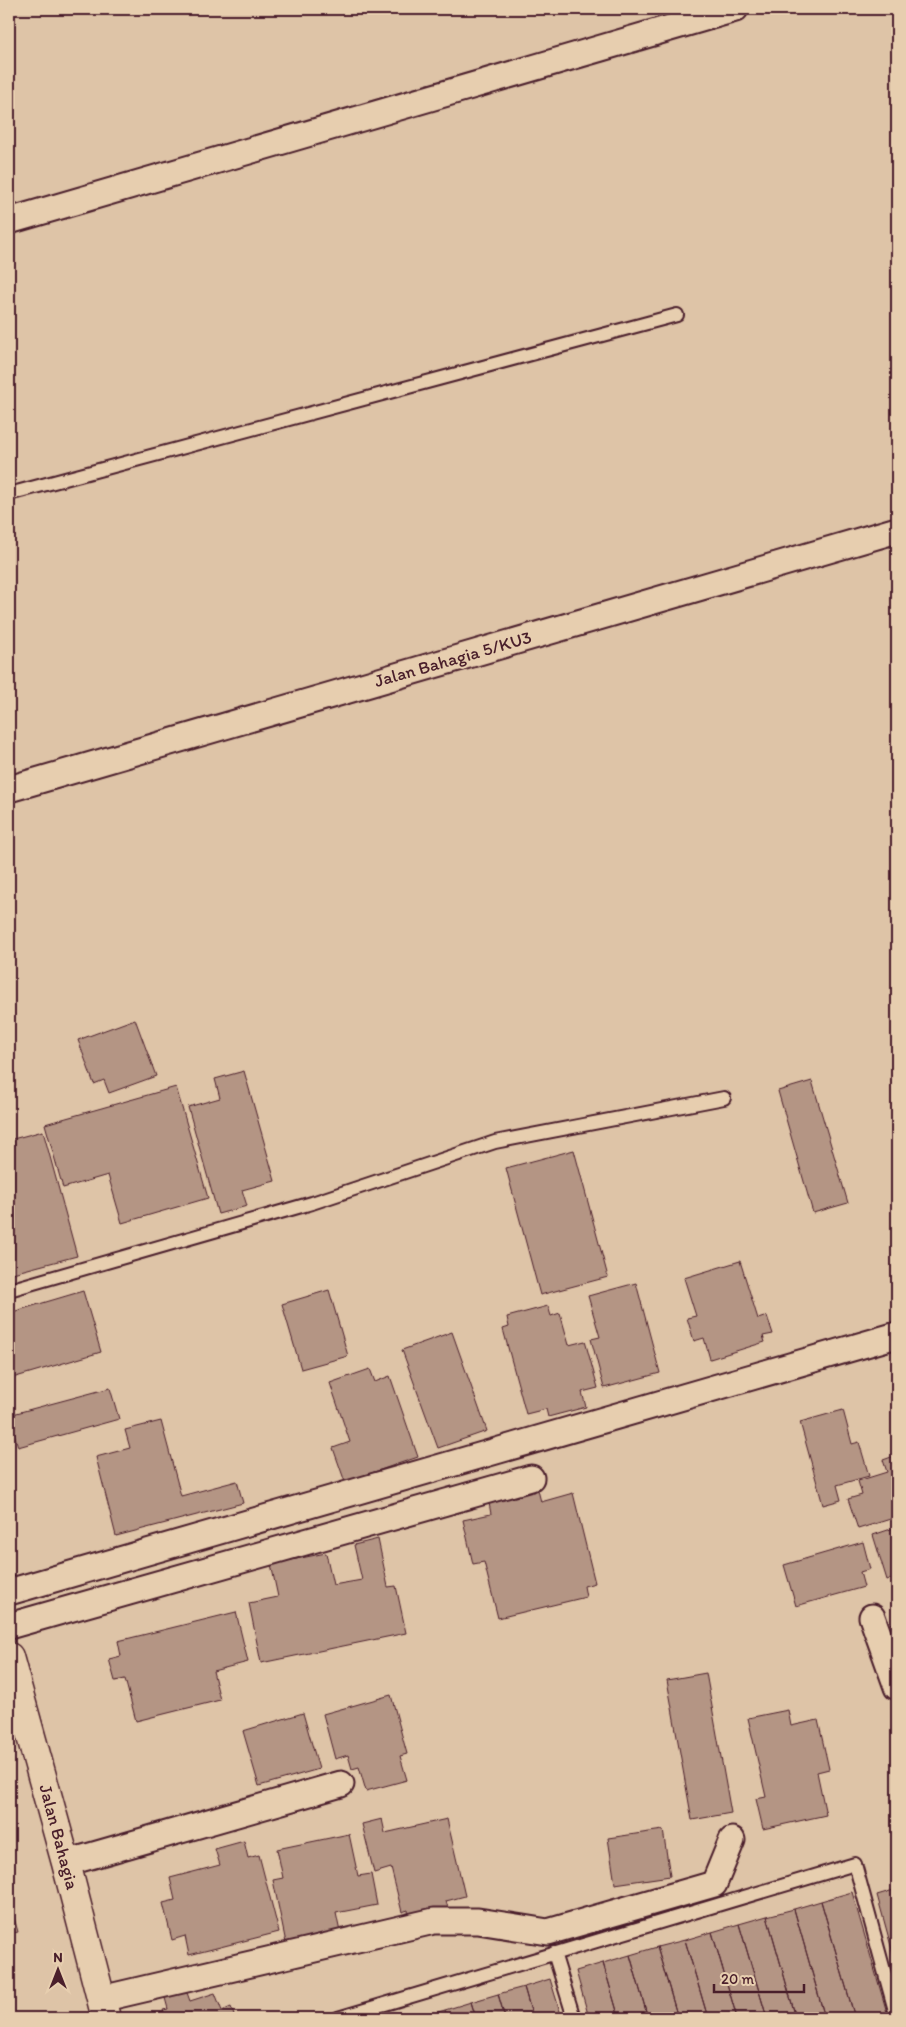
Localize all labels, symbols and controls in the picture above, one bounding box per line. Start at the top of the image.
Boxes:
street label: Jalan Bahagia 5/KU3 [372,626,534,692]
street label: Jalan Bahagia [34,1782,84,1893]
north arrow [32,1944,82,1994]
text: N [53,1949,63,1966]
scale bar [714,1962,804,1994]
text: 20 m [721,1970,755,1988]

